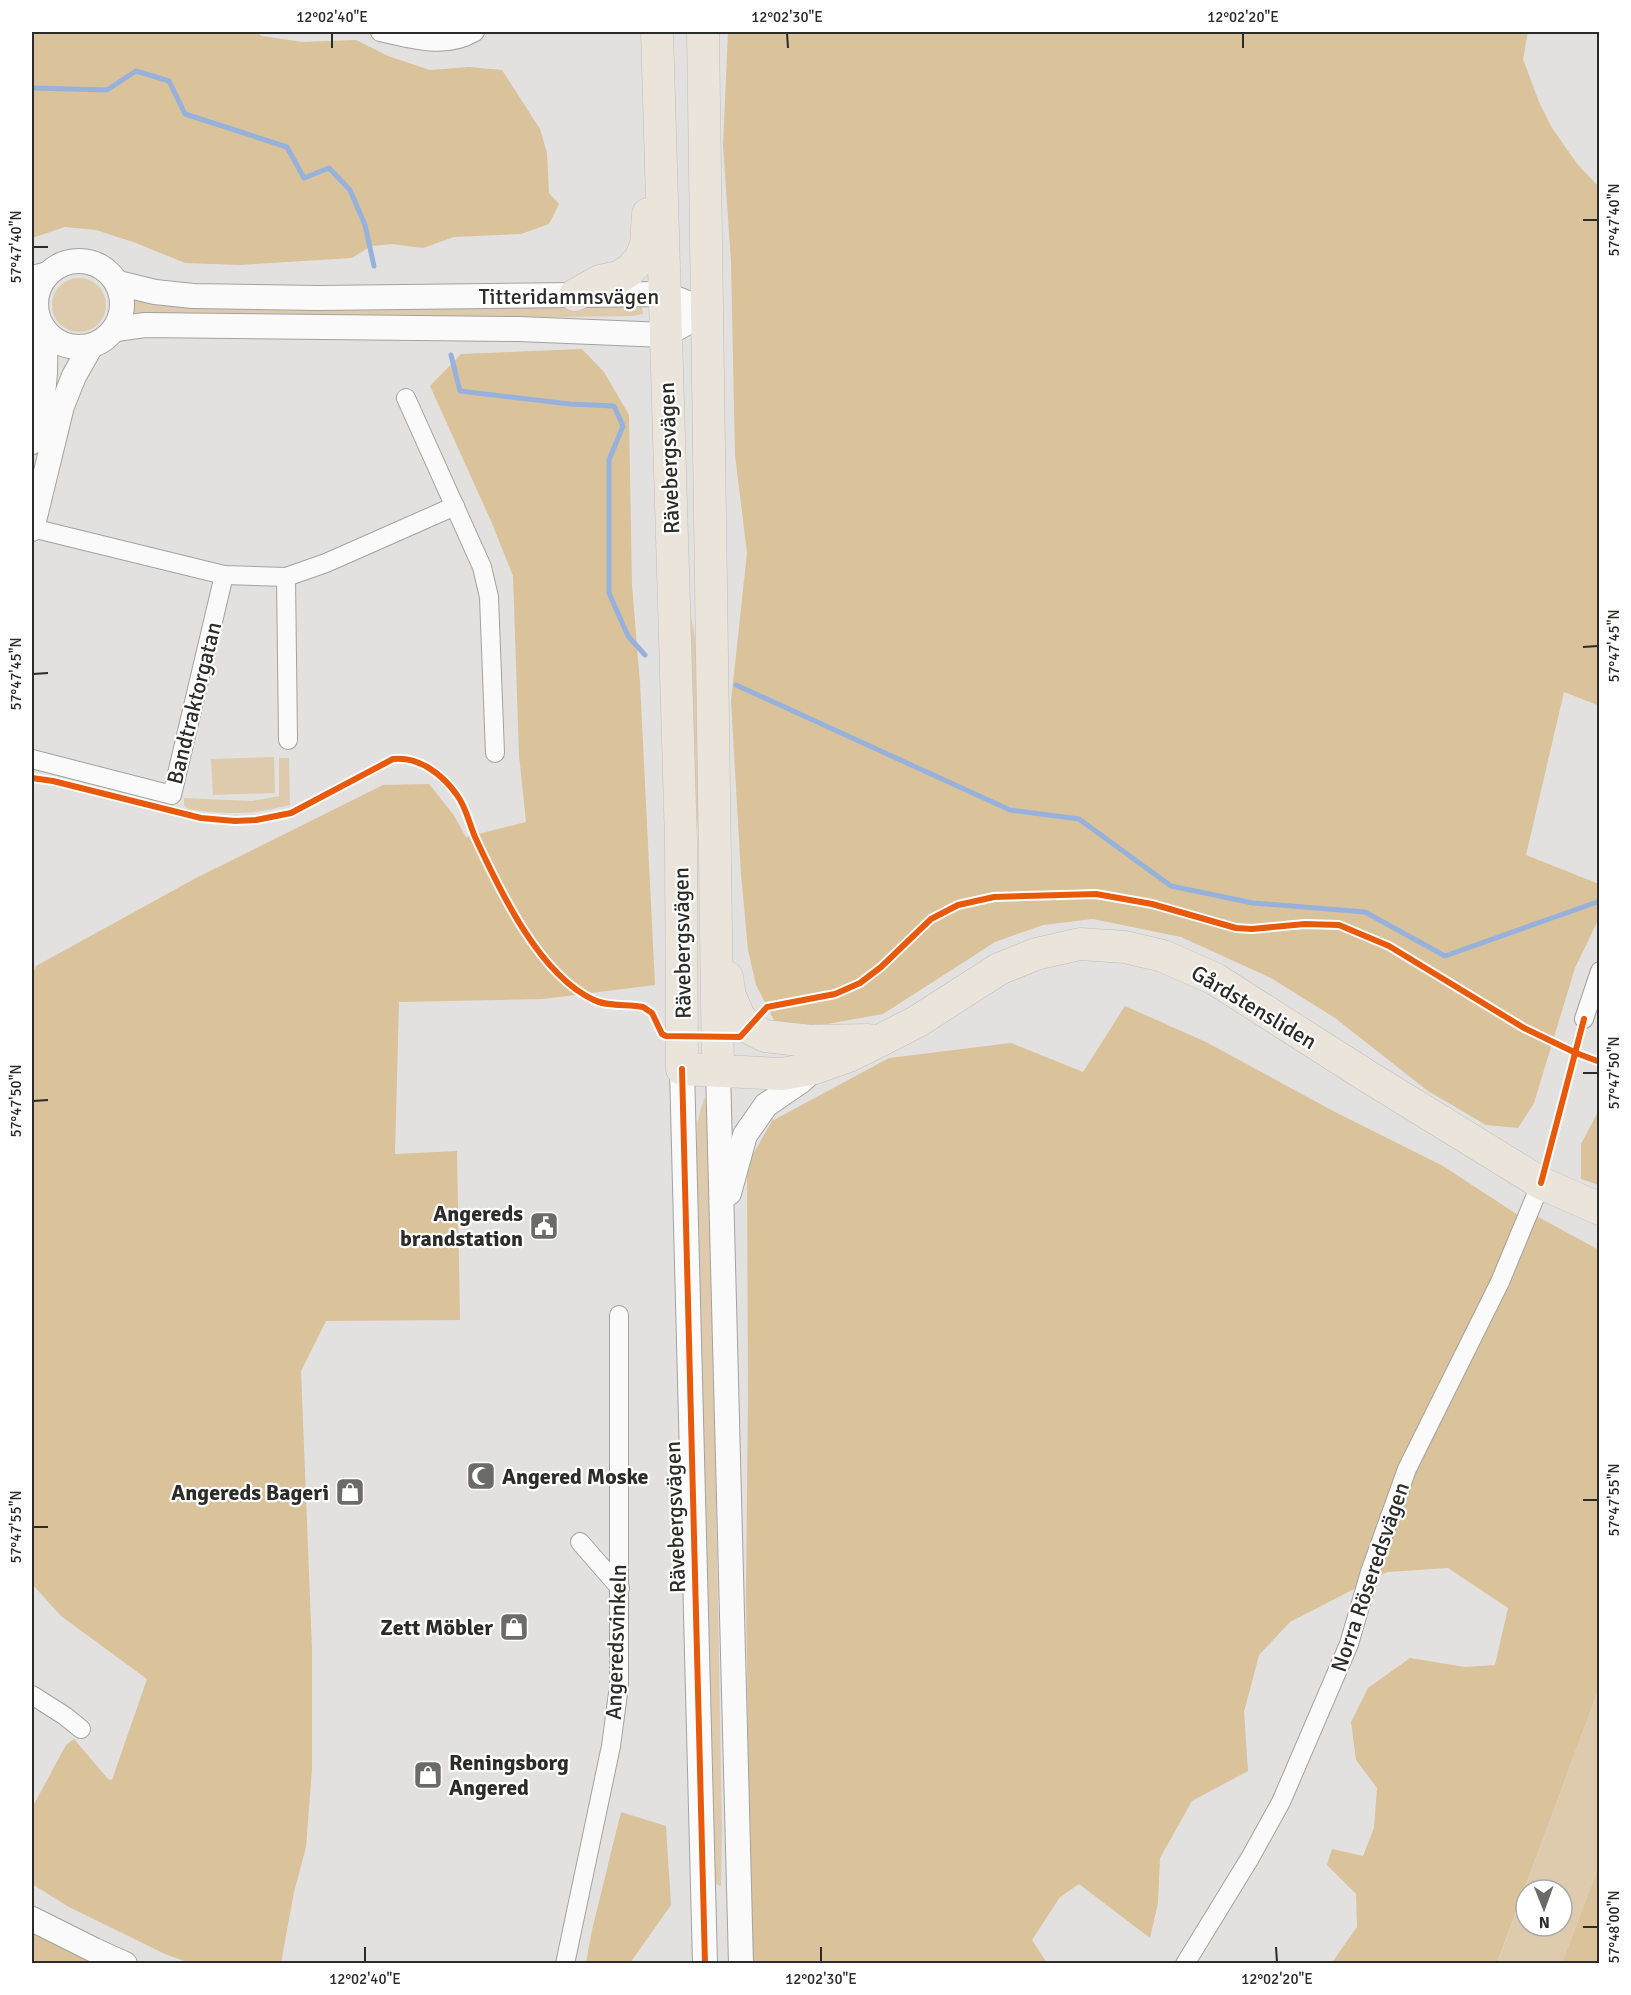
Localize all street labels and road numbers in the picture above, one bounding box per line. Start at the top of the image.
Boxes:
street label: Titteridammsvägen [479,283,659,310]
street label: Rävebergsvägen [653,382,685,534]
street label: Bandtraktorgatan [161,619,227,787]
street label: Rävebergsvägen [667,867,697,1019]
street label: Gårdstensliden [1186,959,1322,1055]
street label: Rävebergsvägen [659,1441,691,1593]
street label: Norra Röseredsvägen [1325,1479,1415,1675]
street label: Angeredsvinkeln [600,1564,632,1720]

